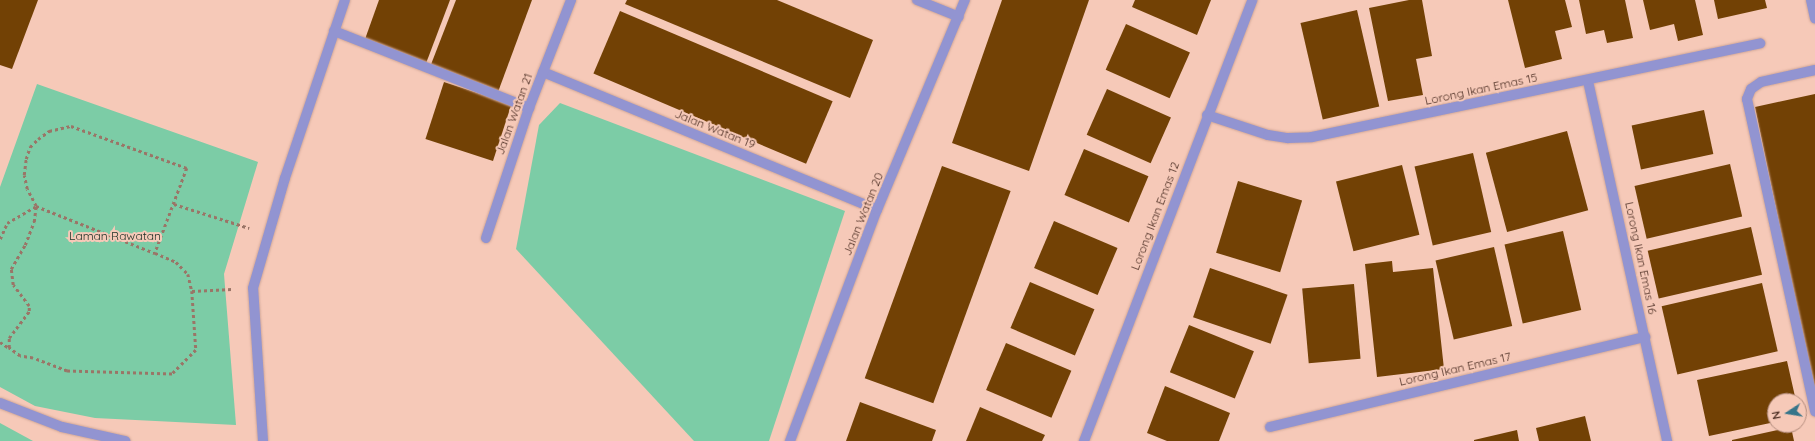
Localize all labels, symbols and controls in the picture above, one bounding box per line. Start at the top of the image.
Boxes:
street label: Lorong Ikan Emas 15 [1423,70,1539,108]
street label: Jalan Watan 21 [493,71,535,157]
street label: Jalan Watan 19 [673,106,757,152]
street label: Lorong Ikan Emas 12 [1128,160,1182,272]
street label: Jalan Watan 20 [840,170,886,258]
street label: Lorong Ikan Emas 16 [1622,200,1660,316]
park label: Laman Rawatan [69,229,161,243]
street label: Lorong Ikan Emas 17 [1398,349,1512,389]
north arrow [1767,393,1807,433]
text: N [1769,410,1784,421]

